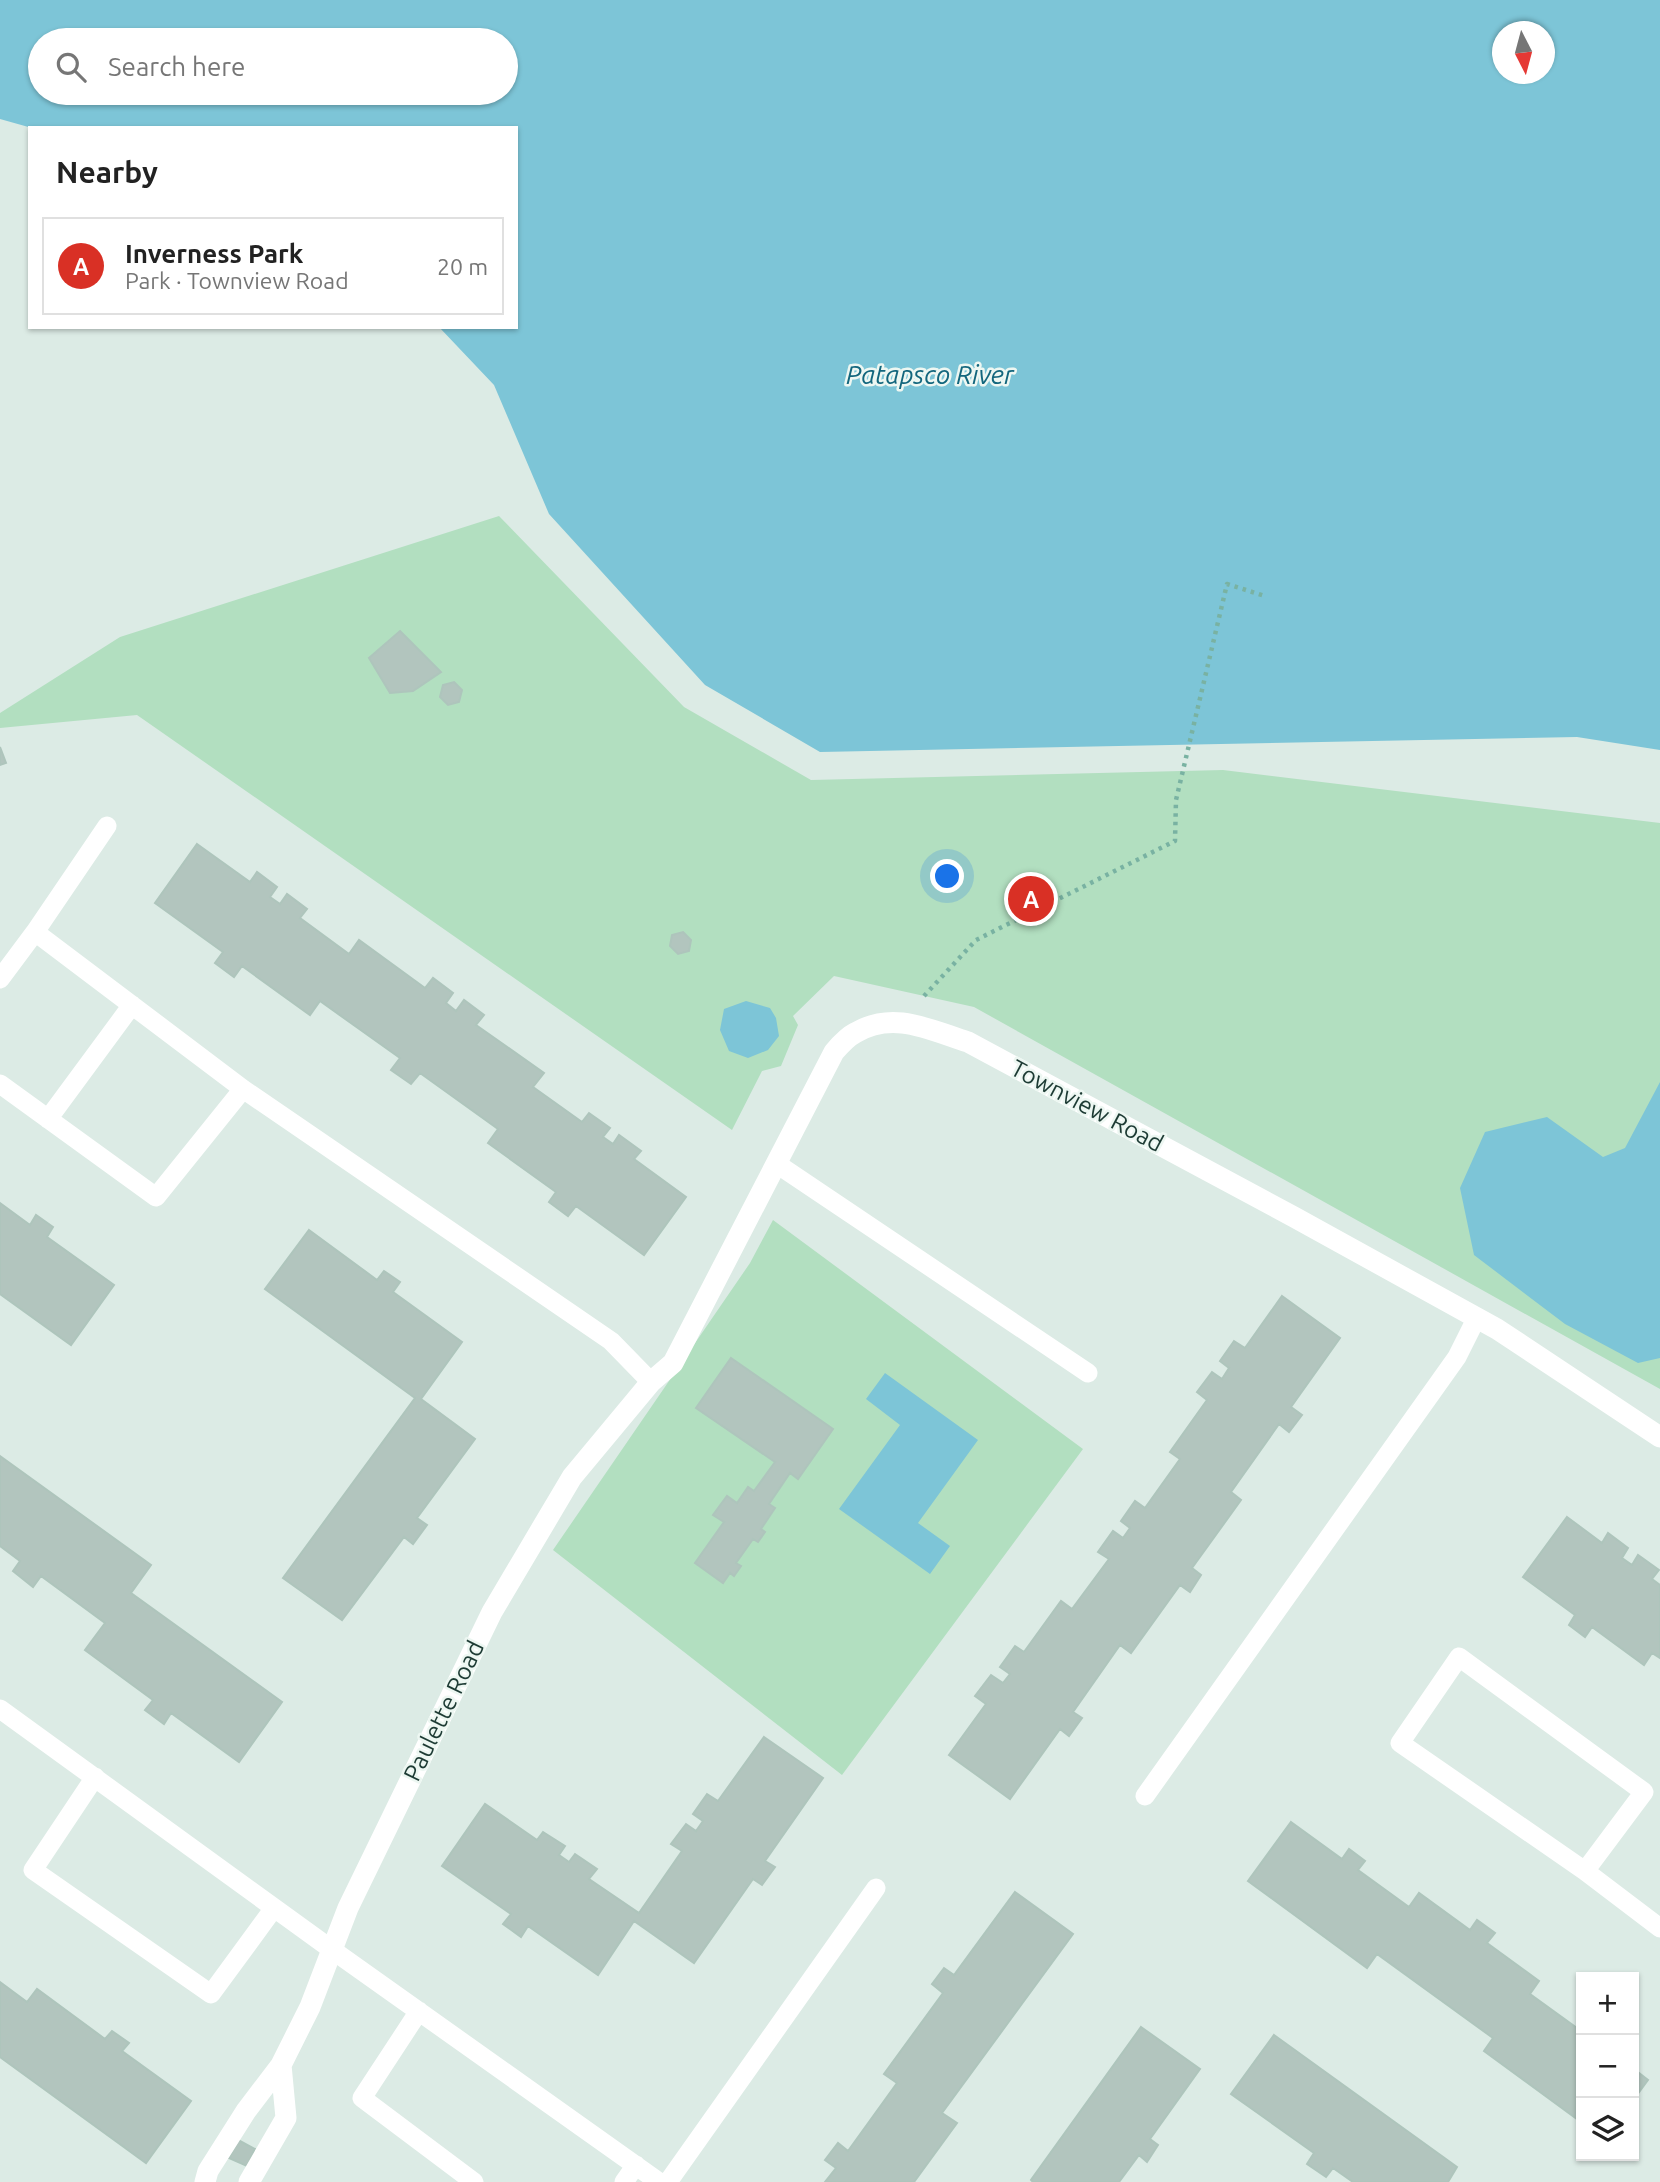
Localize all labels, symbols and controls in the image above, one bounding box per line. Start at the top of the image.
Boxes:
north arrow [1492,21,1555,84]
search box [28,28,518,105]
icon: search [52,48,90,86]
text: Search here [108,52,245,81]
text: Nearby [56,155,158,189]
text: Inverness Park [125,239,303,268]
text: A [73,254,89,279]
text: 20 m [437,254,488,279]
text: Park · Townview Road [125,268,349,293]
water label: Patapsco River [846,360,1015,389]
your location [930,859,964,893]
pin: A [1008,873,1054,925]
street label: Townview Road [1006,1054,1168,1157]
street label: Paulette Road [398,1636,489,1785]
map controls [1576,1972,1639,2161]
button: + [1576,1972,1639,2035]
button: − [1576,2035,1639,2098]
button: layers [1576,2098,1639,2161]

